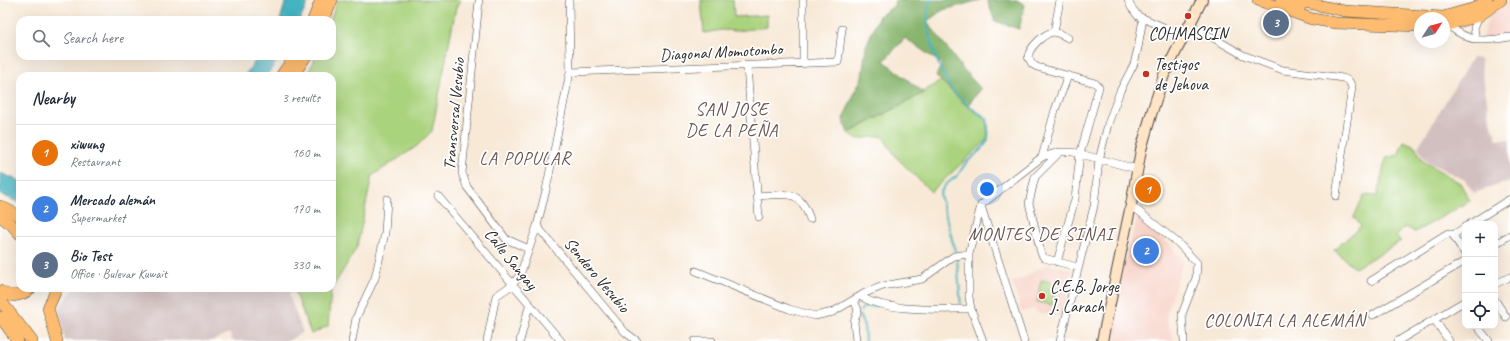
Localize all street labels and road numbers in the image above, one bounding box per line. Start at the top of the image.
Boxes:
street label: Diagonal Momotombo [659,38,785,66]
street label: Transversal Vesubio [439,56,469,171]
street label: Calle Sangay [480,224,543,295]
street label: Sendero Vesubio [560,233,635,318]

